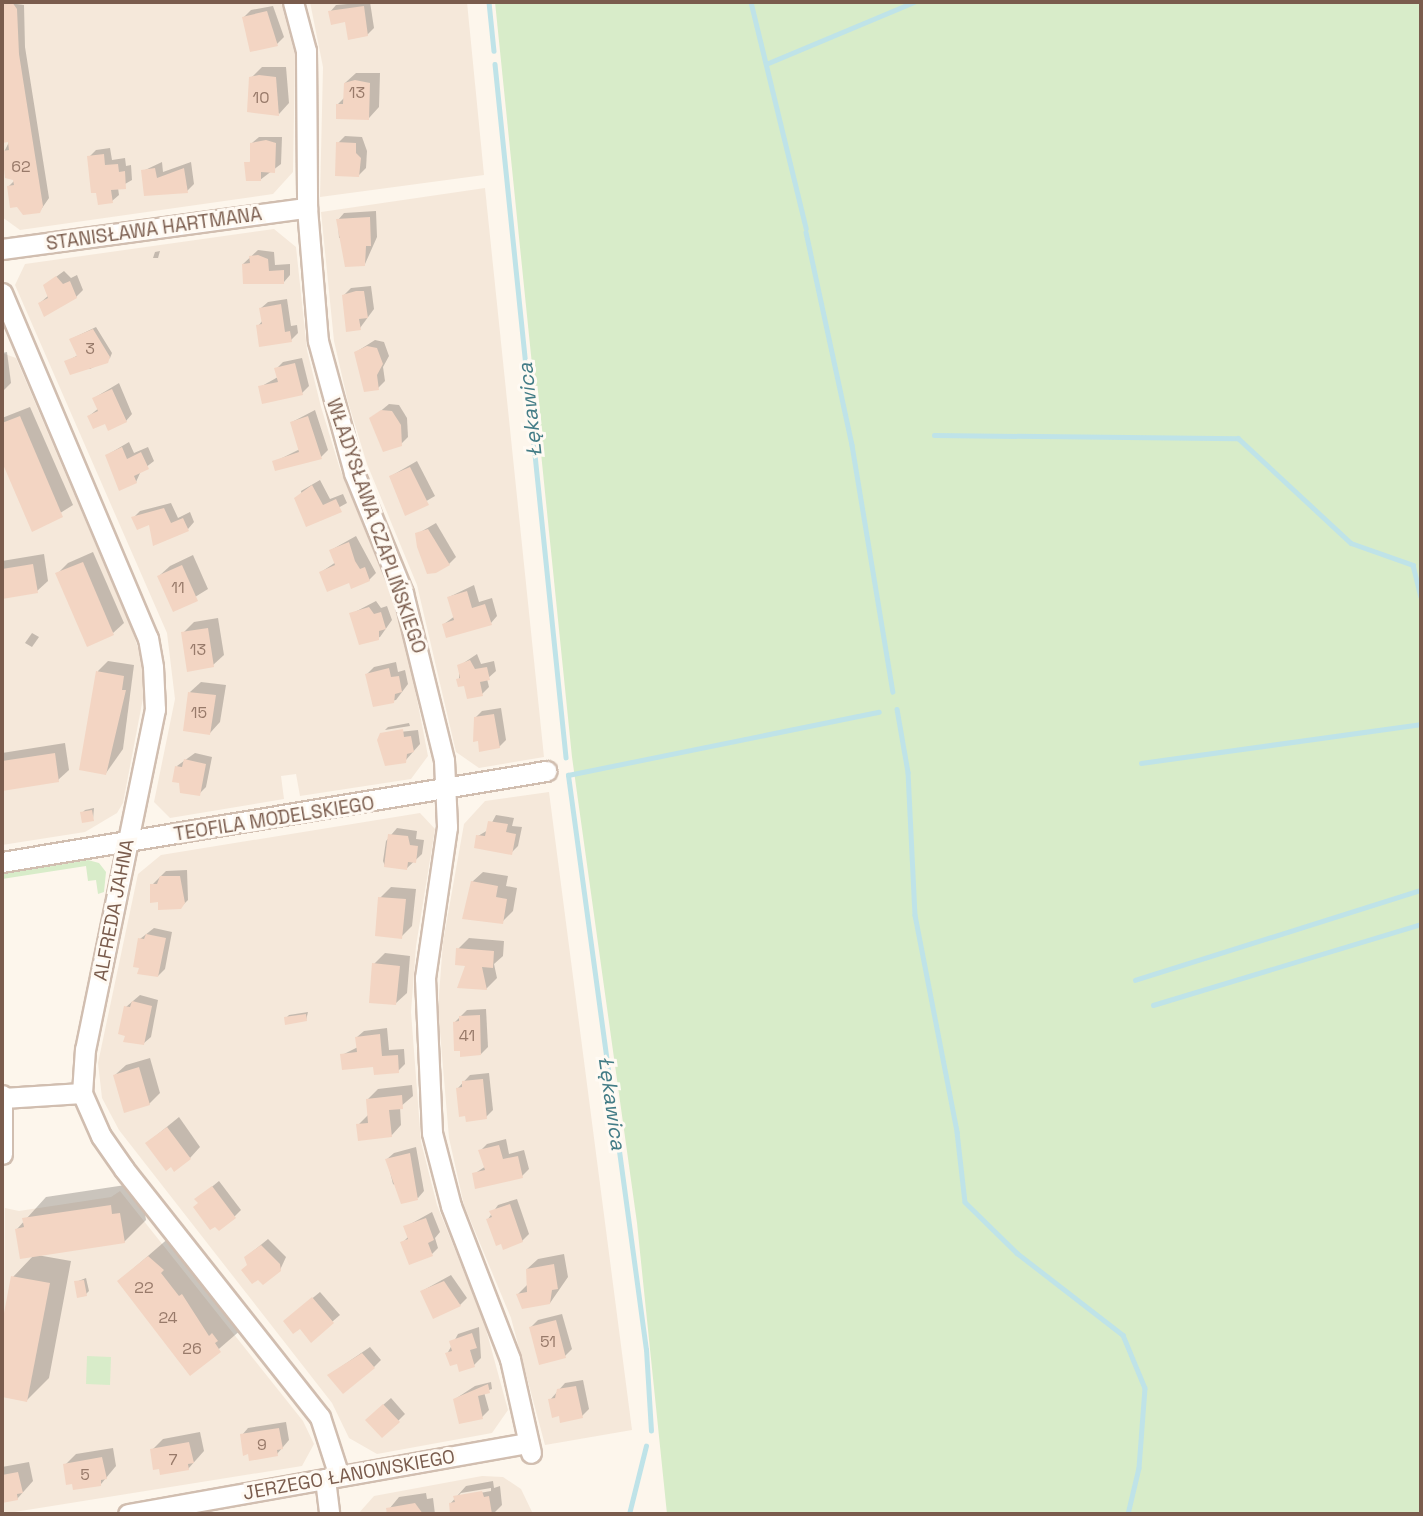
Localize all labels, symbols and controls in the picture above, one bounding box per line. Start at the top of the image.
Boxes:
house number: 13 [349,83,365,103]
house number: 10 [253,88,269,108]
house number: 62 [11,157,31,177]
street label: STANISŁAWA HARTMANA [45,203,263,255]
house number: 3 [85,339,95,359]
water label: Łękawica [513,362,547,458]
street label: WŁADYSŁAWA CZAPLIŃSKIEGO [322,395,430,657]
house number: 11 [171,578,185,598]
house number: 13 [190,640,206,660]
house number: 15 [191,703,207,723]
street label: TEOFILA MODELSKIEGO [172,792,376,846]
street label: ALFREDA JAHNA [89,837,139,983]
house number: 41 [459,1026,475,1046]
water label: Łękawica [593,1054,631,1152]
house number: 22 [134,1278,154,1298]
house number: 24 [158,1308,178,1328]
house number: 51 [540,1332,556,1352]
house number: 26 [182,1339,202,1359]
house number: 9 [257,1435,267,1455]
street label: JERZEGO ŁANOWSKIEGO [241,1445,457,1505]
house number: 7 [168,1450,178,1470]
house number: 5 [80,1465,90,1485]

